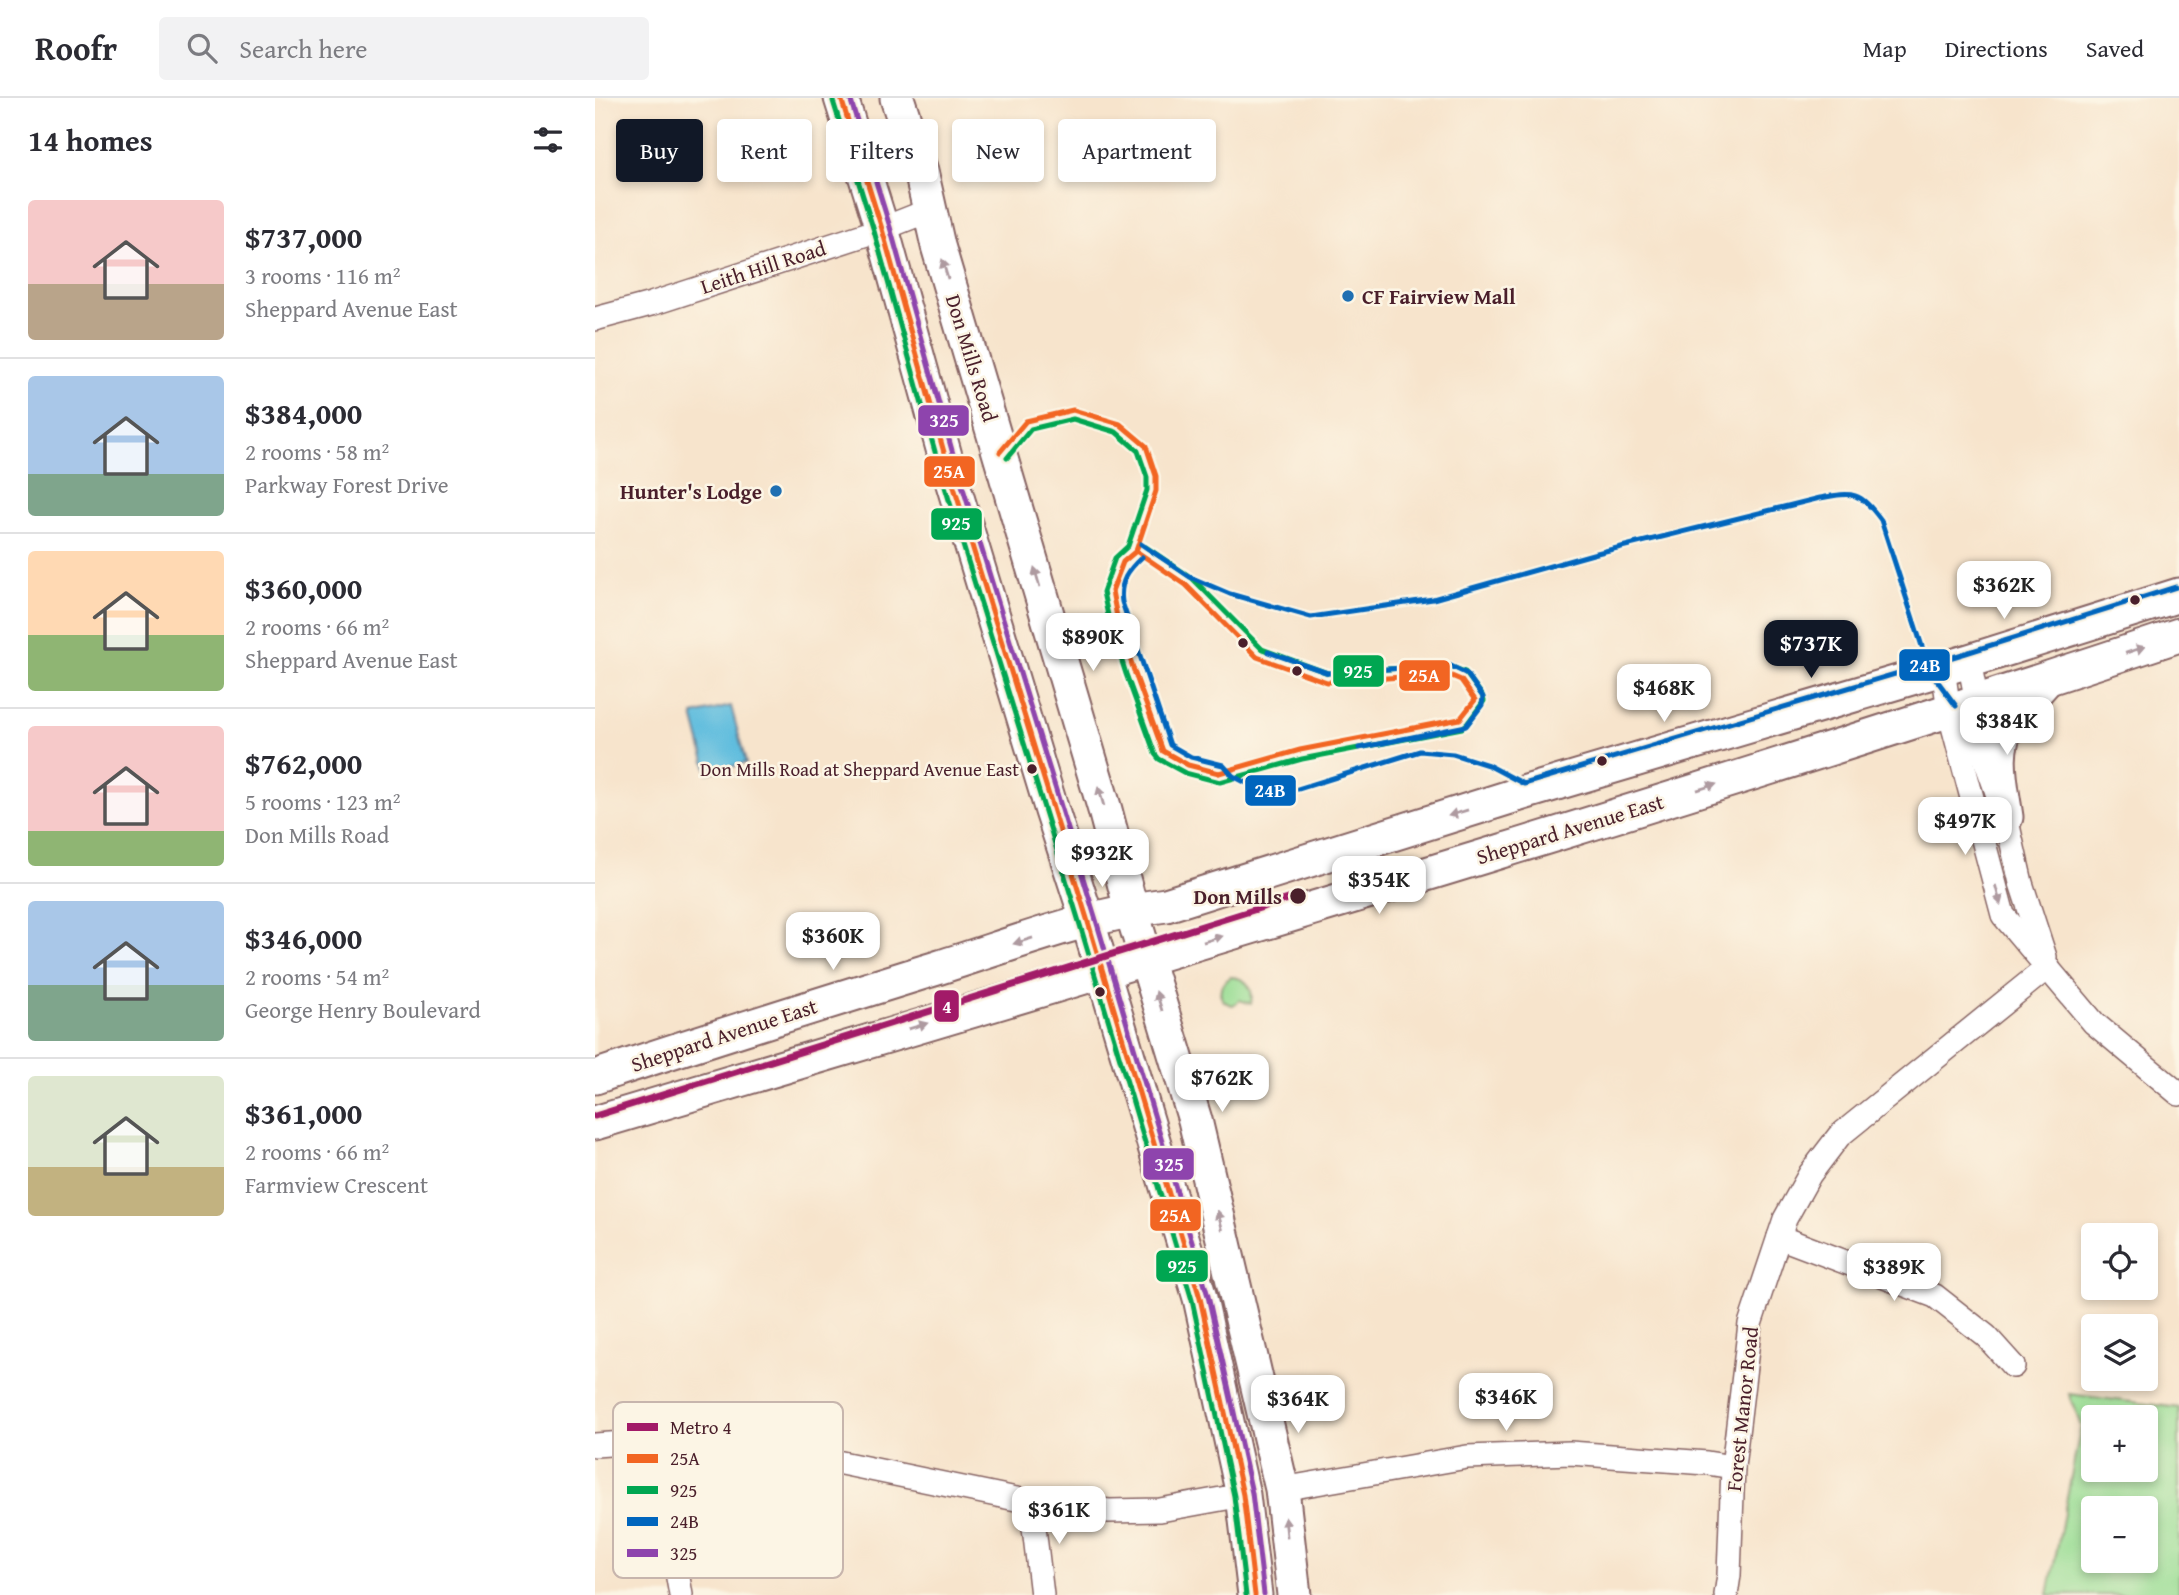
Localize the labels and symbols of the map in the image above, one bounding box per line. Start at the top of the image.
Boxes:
street label: Leith Hill Road [696,232,830,302]
one-way arrow [940,258,950,279]
place label: CF Fairview Mall [1362,281,1516,312]
marker: CF Fairview Mall [1340,288,1356,304]
street label: Don Mills Road [938,290,1006,426]
line badge: 325 [917,404,970,437]
text: 325 [929,406,959,434]
line badge: 25A [923,455,976,488]
text: 25A [933,457,965,485]
place label: Hunter's Lodge [620,476,762,507]
marker: Hunter's Lodge [768,483,784,499]
line badge: 925 [930,507,983,541]
text: 925 [941,509,971,537]
pin: $362K [1955,561,2053,621]
one-way arrow [1031,567,1041,588]
unlabelled marker [2128,593,2142,607]
pin: $890K [1044,614,1142,673]
pin: $737K [1762,620,1860,680]
unlabelled marker [1236,636,1250,650]
one-way arrow [2124,644,2145,655]
line badge: 24B [1898,648,1951,682]
text: 24B [1909,651,1941,679]
line badge: 925 [1332,654,1385,688]
text: 925 [1343,657,1373,685]
line badge: 25A [1398,659,1451,692]
text: 25A [1408,661,1440,689]
unlabelled marker [1290,664,1304,678]
pin: $468K [1615,664,1713,724]
pin: $384K [1958,698,2056,757]
unlabelled marker [1595,754,1609,768]
place label: Don Mills Road at Sheppard Avenue East [700,755,1019,783]
marker: Don Mills Road at Sheppard Avenue East [1025,762,1039,776]
line badge: 24B [1244,774,1297,807]
text: 24B [1254,776,1286,804]
one-way arrow [1697,781,1718,791]
one-way arrow [1095,785,1105,806]
street label: Sheppard Avenue East [1473,786,1668,872]
pin: $497K [1916,798,2014,857]
one-way arrow [1447,809,1468,819]
pin: $932K [1053,830,1151,889]
pin: $354K [1330,856,1428,916]
place label: Don Mills [1193,881,1282,912]
one-way arrow [1993,884,2004,906]
marker: Don Mills [1288,886,1308,906]
pin: $360K [784,912,882,972]
one-way arrow [1202,933,1223,943]
one-way arrow [1012,936,1033,947]
unlabelled marker [1093,985,1107,999]
line badge: 4 [933,989,960,1023]
street label: Sheppard Avenue East [627,990,822,1080]
one-way arrow [1153,990,1164,1011]
text: 4 [942,992,952,1020]
one-way arrow [908,1021,929,1031]
pin: $762K [1173,1054,1271,1114]
line badge: 325 [1142,1147,1195,1181]
text: 325 [1154,1150,1184,1178]
line badge: 25A [1149,1198,1202,1232]
text: 25A [1159,1201,1191,1229]
one-way arrow [1214,1209,1225,1231]
pin: $389K [1845,1244,1943,1303]
line badge: 925 [1155,1249,1209,1283]
text: 925 [1167,1252,1197,1280]
street label: Forest Manor Road [1718,1324,1766,1493]
pin: $346K [1457,1374,1555,1433]
pin: $364K [1249,1376,1347,1435]
legend [613,1402,843,1578]
text: Metro 4 [670,1413,732,1441]
text: 25A [670,1444,700,1472]
text: 925 [670,1476,697,1504]
pin: $361K [1010,1486,1108,1546]
text: 24B [670,1507,699,1535]
one-way arrow [1281,1516,1292,1538]
text: 325 [670,1539,697,1567]

